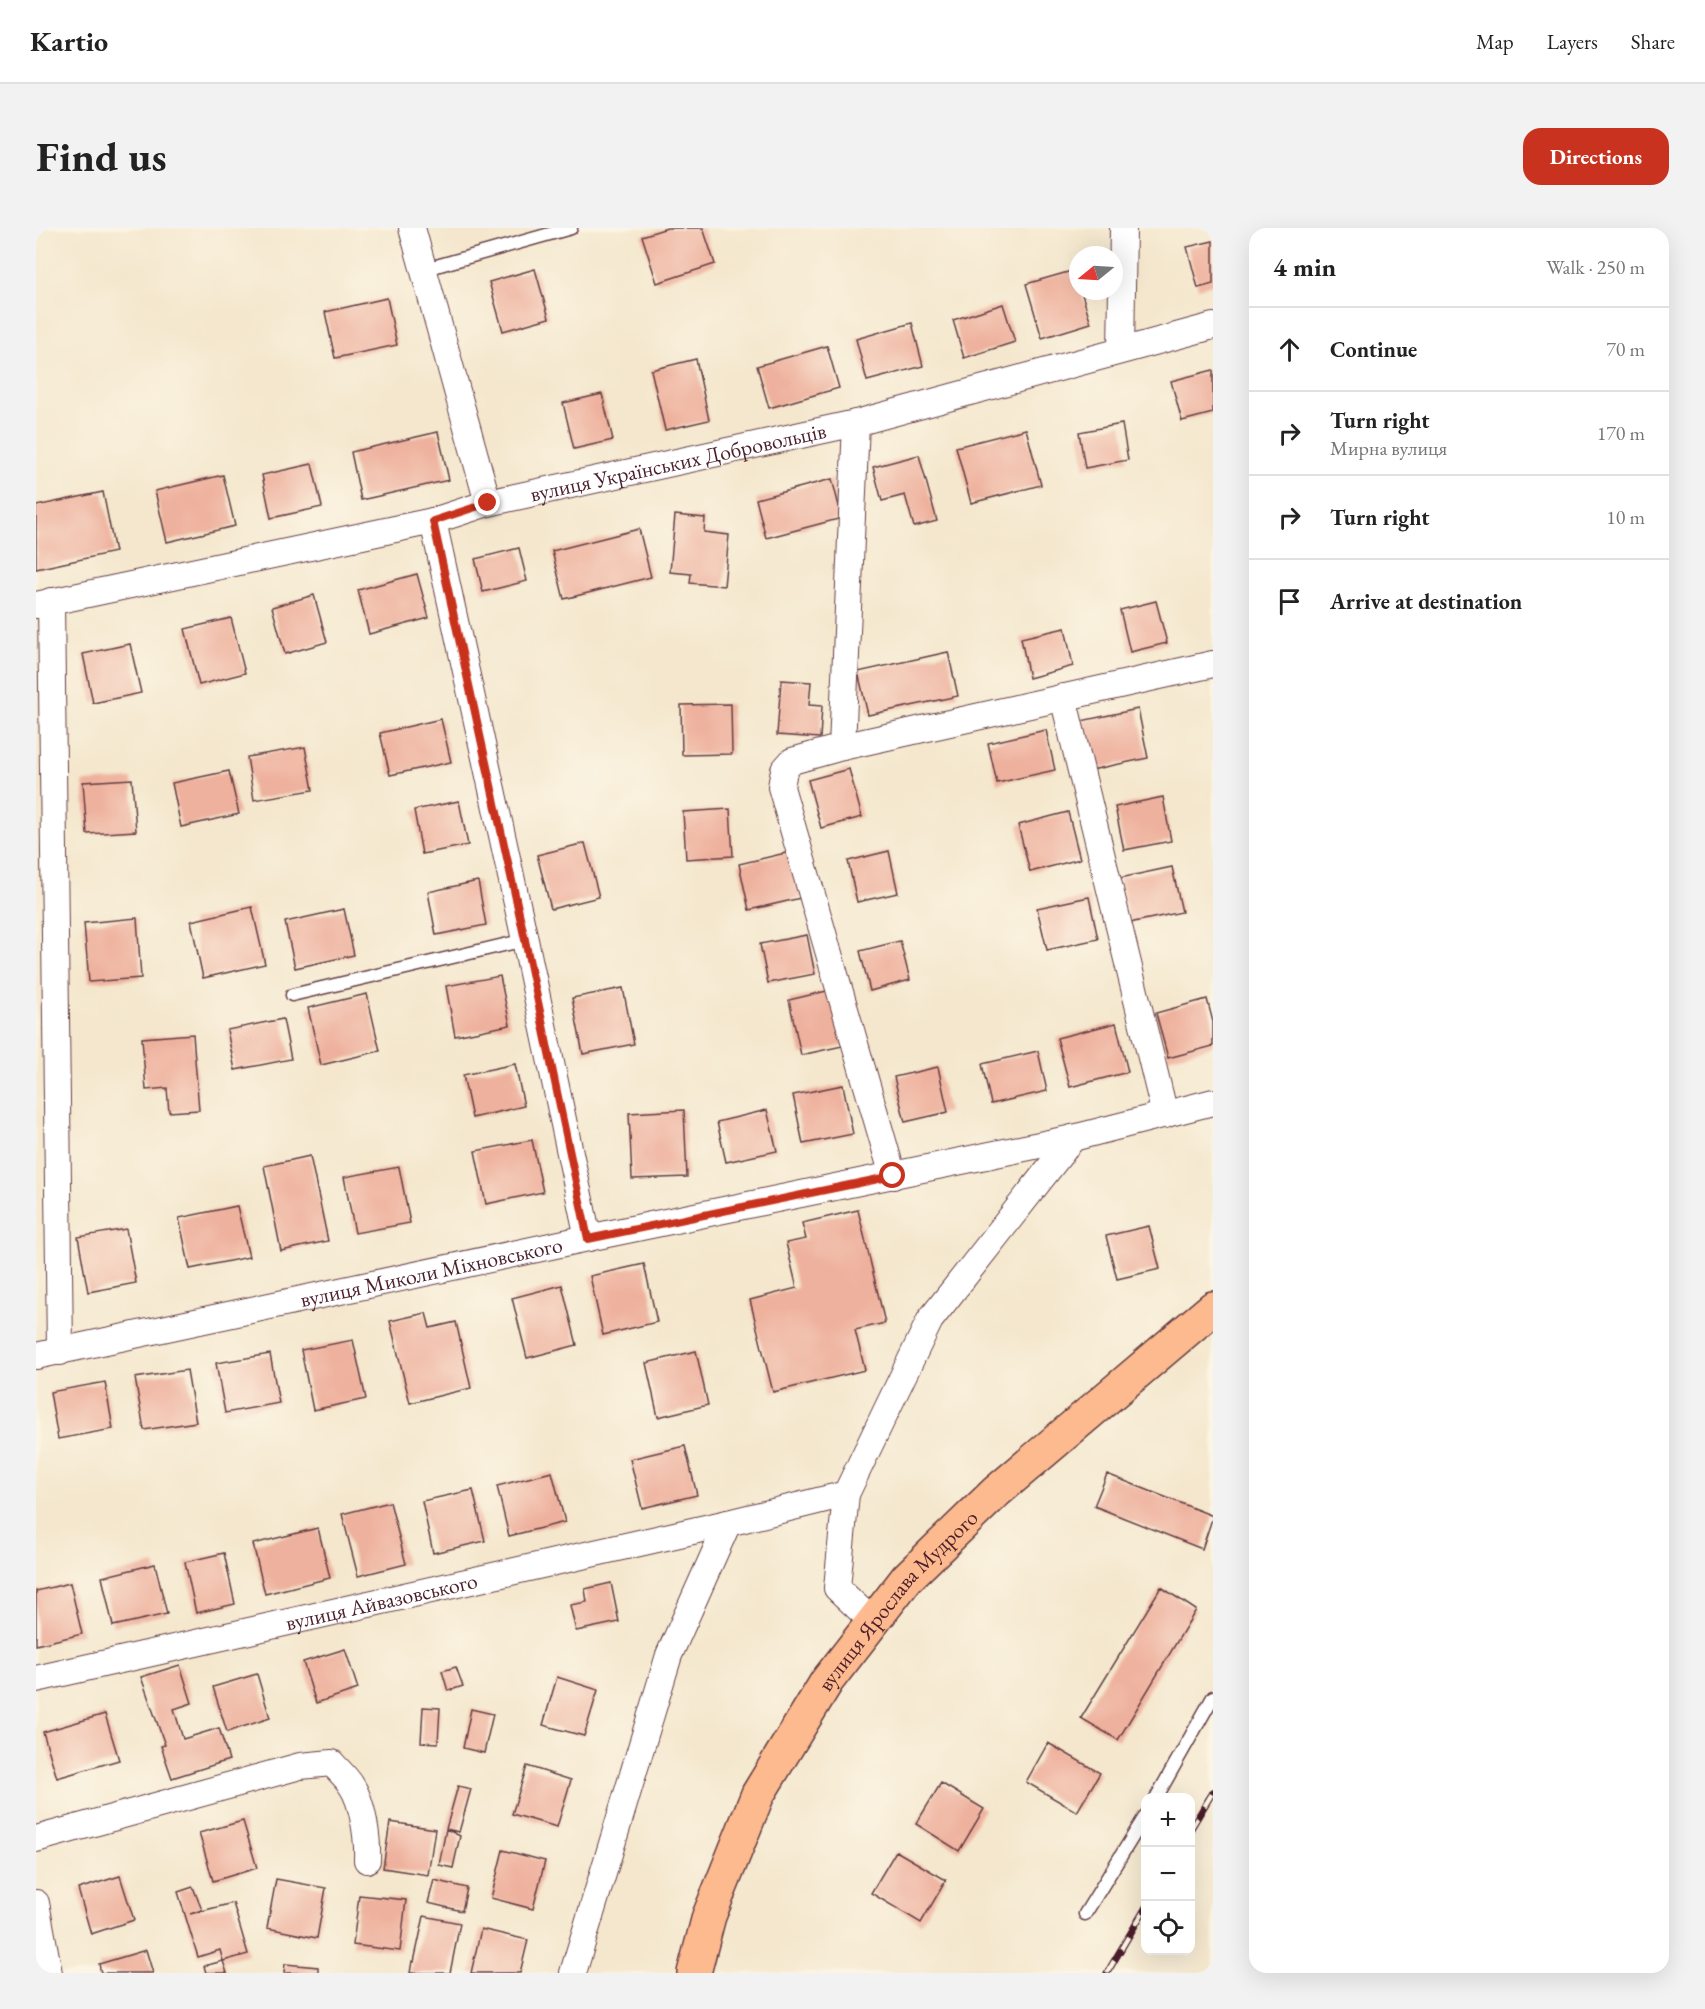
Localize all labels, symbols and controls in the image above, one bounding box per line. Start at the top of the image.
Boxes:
text: Kartio [30,23,108,59]
text: Map [1476,28,1514,55]
text: Layers [1547,28,1598,55]
text: Share [1631,28,1675,55]
button: Directions [1523,128,1669,185]
text: Find us [36,129,167,184]
north arrow [1069,246,1123,300]
text: 4 min [1273,250,1336,284]
text: Walk · 250 m [1546,254,1645,280]
icon: ahead [1273,333,1306,366]
text: Continue [1330,335,1417,364]
text: 70 m [1606,336,1645,362]
text: Turn right [1330,406,1429,435]
street label: вулиця Українських Добровольців [527,415,829,508]
icon: right [1273,417,1306,450]
text: 170 m [1597,420,1645,446]
text: Мирна вулиця [1330,435,1447,461]
route end [474,489,500,515]
icon: right [1273,501,1306,534]
text: Turn right [1330,503,1429,532]
text: 10 m [1606,504,1645,530]
icon: arrive [1273,585,1306,618]
text: Arrive at destination [1330,587,1522,616]
route start [879,1162,905,1188]
street label: вулиця Миколи Міхновського [297,1229,565,1314]
street label: вулиця Ярослава Мудрого [810,1503,984,1696]
street label: вулиця Айвазовського [282,1565,480,1637]
map controls [1141,1793,1195,1955]
button: + [1141,1793,1195,1847]
button: − [1141,1847,1195,1901]
button: locate [1141,1901,1195,1955]

